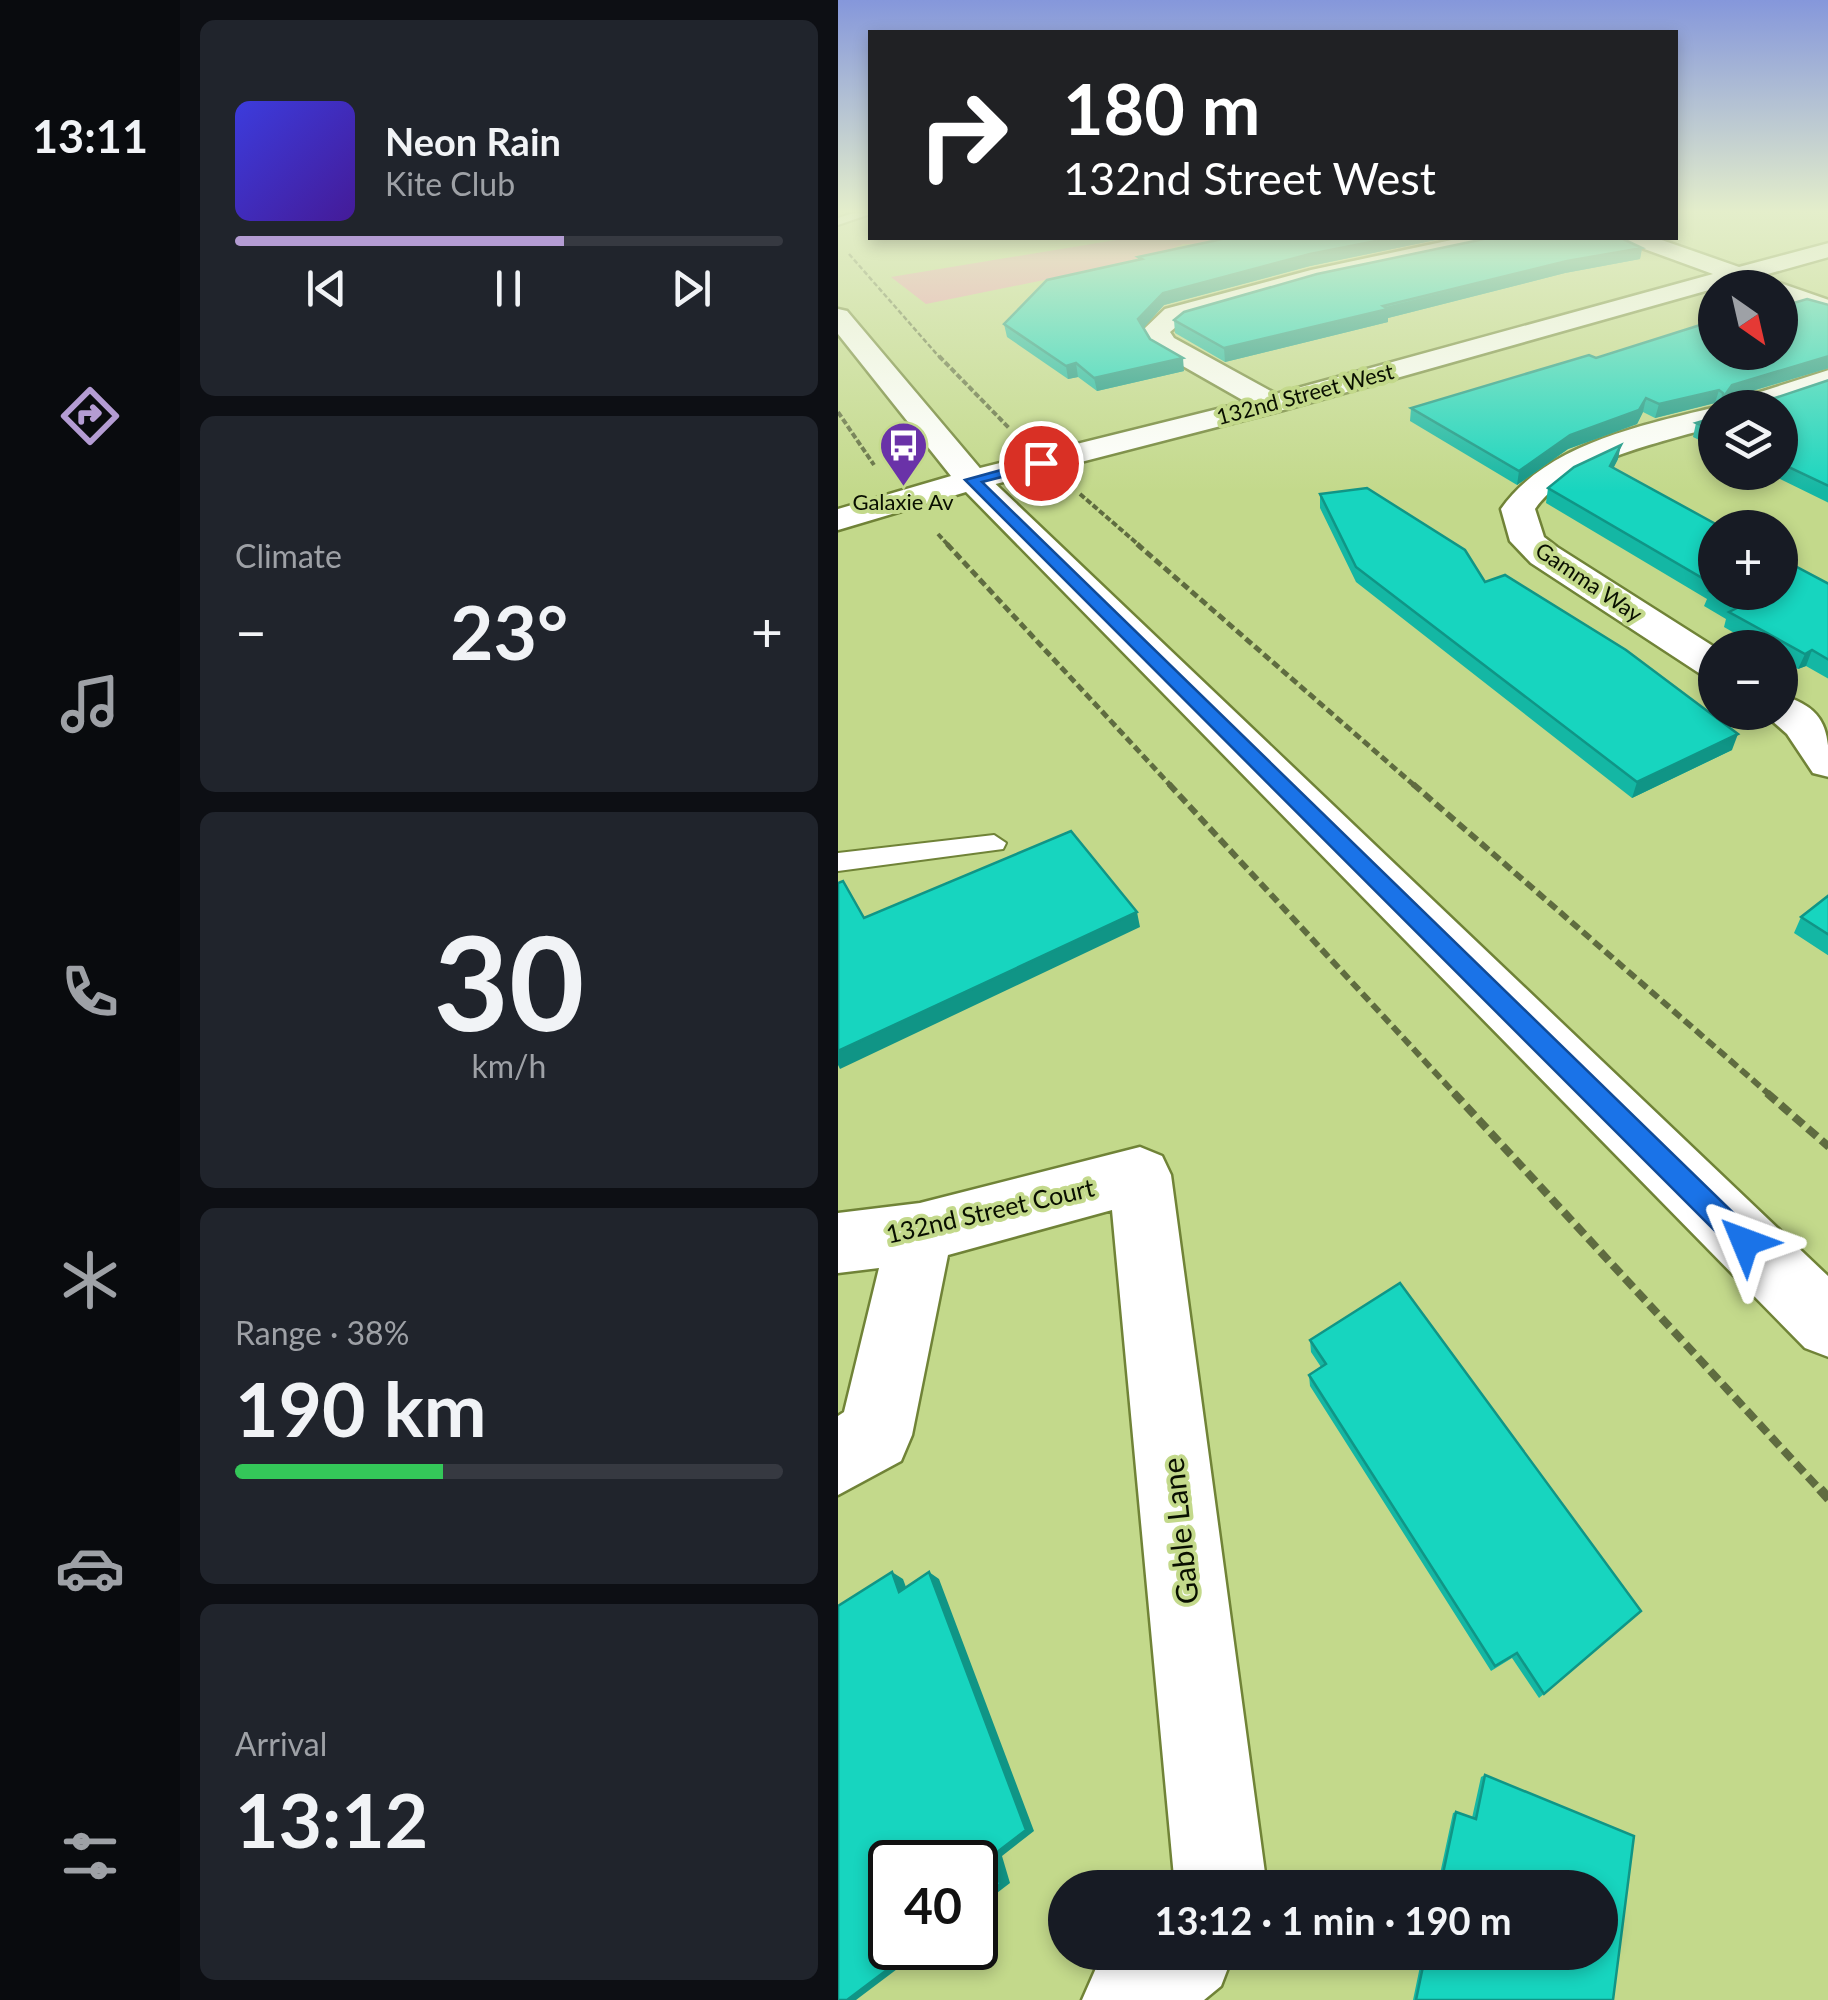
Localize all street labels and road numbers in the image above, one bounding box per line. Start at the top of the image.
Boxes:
street label: 132nd Street West [1213,357,1397,430]
street label: Gamma Way [1531,536,1648,628]
street label: 132nd Street Court [883,1171,1097,1249]
street label: Gable Lane [1153,1456,1205,1606]

